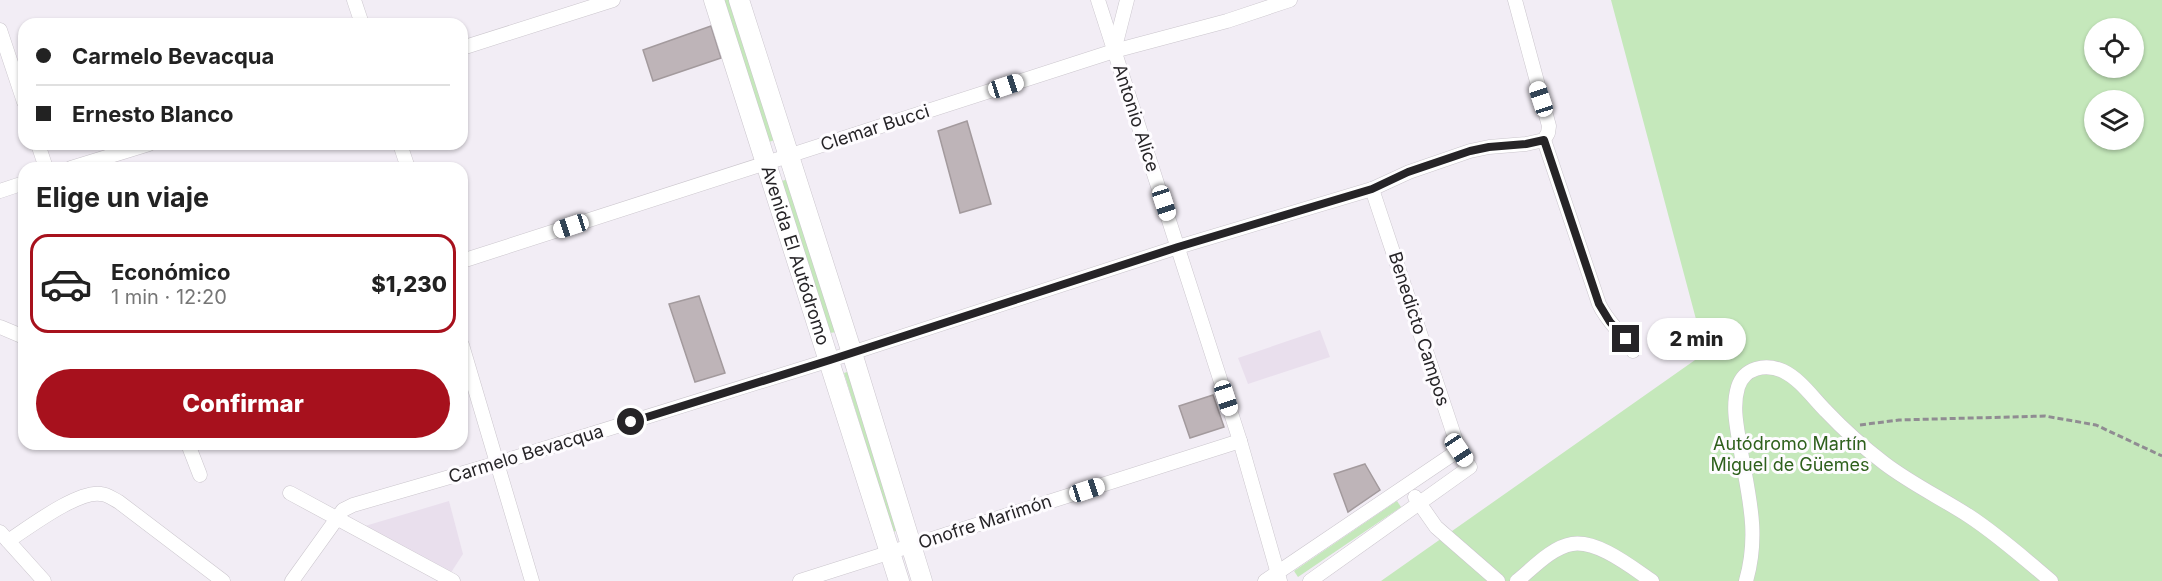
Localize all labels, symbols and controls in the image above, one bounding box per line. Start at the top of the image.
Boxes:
map controls [2084,18,2144,150]
button: locate [2084,18,2144,78]
text: Carmelo Bevacqua [72,43,274,69]
street label: Antonio Alice [1109,61,1164,175]
car [986,72,1026,100]
car [1527,79,1555,119]
button: layers [2084,90,2144,150]
street label: Clemar Bucci [818,100,932,155]
text: Ernesto Blanco [72,101,234,127]
street label: Avenida El Autódromo [757,163,834,348]
text: Elige un viaje [36,181,209,214]
car [1150,183,1178,223]
car [551,212,591,240]
street label: Benedicto Campos [1385,249,1454,409]
icon: car [39,257,93,311]
text: Económico [111,259,230,285]
text: $1,230 [371,271,447,297]
text: 1 min · 12:20 [111,285,227,309]
callout: 2 min [1647,318,1746,360]
route end [1612,325,1639,352]
text: 2 min [1669,327,1724,351]
button: Confirmar [36,369,450,438]
car [1212,378,1240,418]
route start [617,408,644,435]
street label: Carmelo Bevacqua [446,420,606,487]
car [1441,430,1477,470]
park label: Autódromo Martín Miguel de Güemes [1710,433,1870,475]
car [1067,476,1107,504]
street label: Onofre Marimón [916,490,1054,553]

